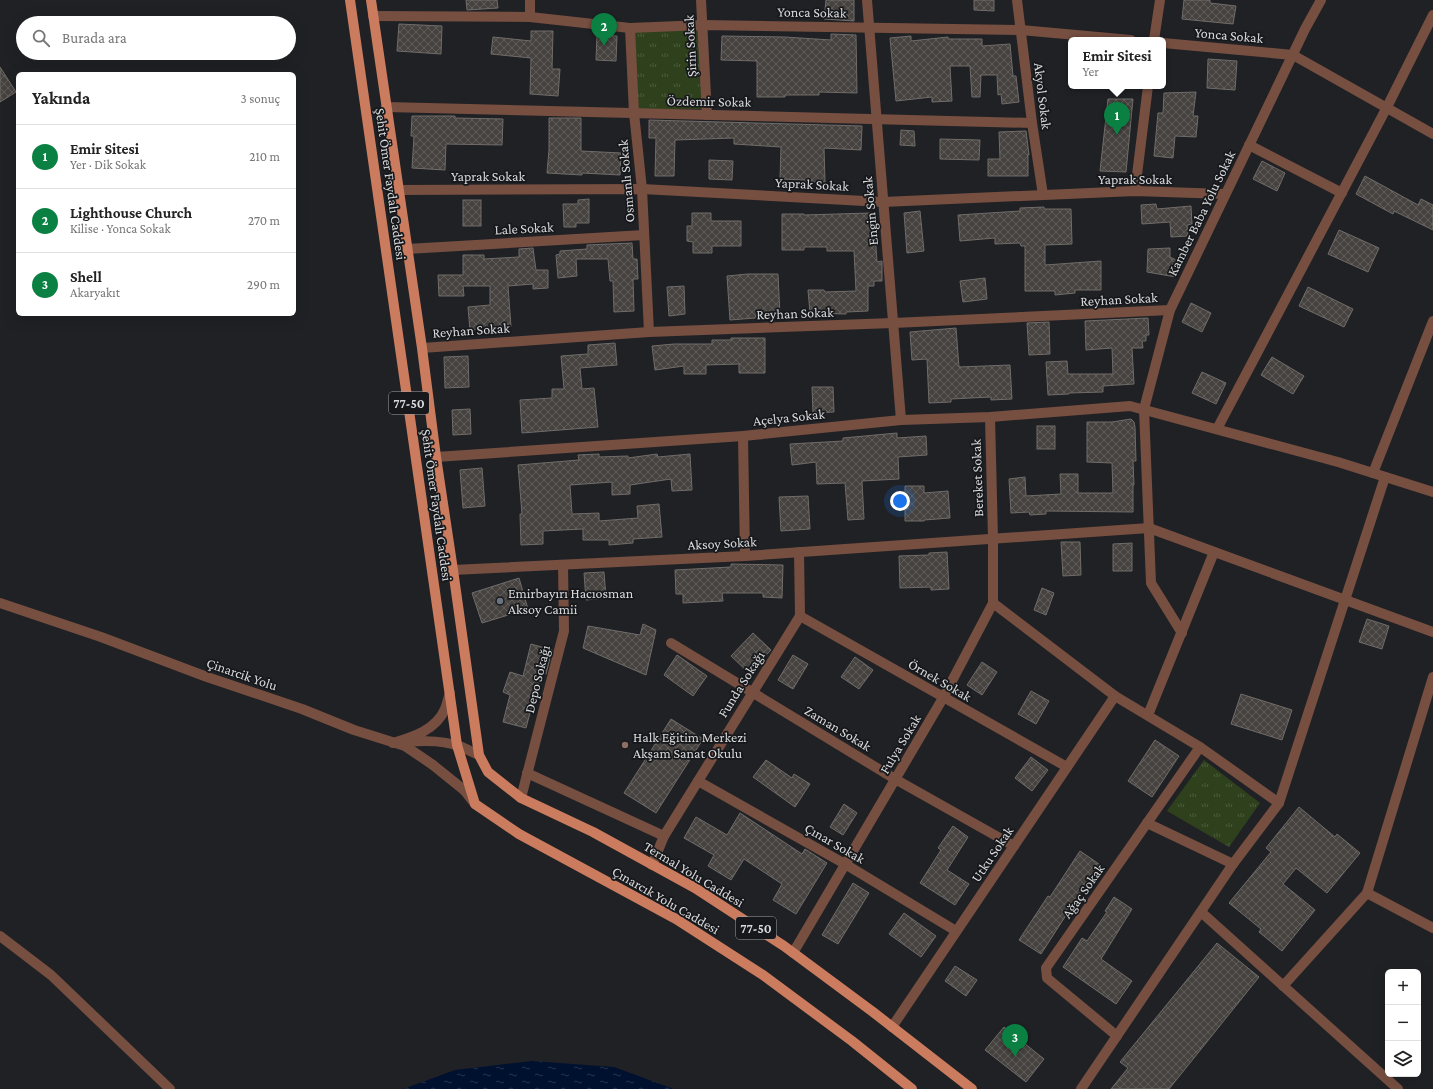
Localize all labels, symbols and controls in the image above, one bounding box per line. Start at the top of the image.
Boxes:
street label: Yonca Sokak [777,3,847,21]
pin: 2 [591,13,617,46]
street label: Şirin Sokak [680,14,700,78]
search box [16,16,296,60]
street label: Yonca Sokak [1194,24,1264,46]
icon: search [30,27,52,49]
text: Burada ara [62,30,127,46]
popup [1068,37,1166,89]
text: Emir Sitesi [1083,48,1151,64]
street label: Akyol Sokak [1031,62,1055,131]
text: Yer [1083,64,1099,79]
text: Yakında [32,89,90,108]
text: 3 sonuç [241,91,280,106]
street label: Özdemir Sokak [667,92,752,110]
pin: 1 [1104,102,1130,135]
street label: Şehit Ömer Faydalı Caddesi [372,107,410,261]
street label: Osmanlı Sokak [614,138,638,223]
text: Emir Sitesi [70,141,139,157]
street label: Kamber Baba Yolu Sokak [1164,147,1238,278]
text: 1 [43,149,47,164]
text: 210 m [249,149,280,164]
text: Yer · Dik Sokak [70,157,146,172]
street label: Yaprak Sokak [451,168,525,184]
street label: Yaprak Sokak [1098,171,1172,187]
street label: Yaprak Sokak [775,174,850,194]
street label: Engin Sokak [859,176,881,246]
text: Lighthouse Church [70,205,192,221]
text: 2 [42,213,48,228]
text: 270 m [248,213,280,228]
street label: Lale Sokak [494,218,554,238]
text: Kilise · Yonca Sokak [70,221,171,236]
text: Shell [70,269,102,285]
text: 3 [42,277,48,292]
text: 290 m [247,277,280,292]
text: Akaryakıt [70,285,120,300]
street label: Reyhan Sokak [1080,289,1158,309]
street label: Reyhan Sokak [756,304,834,322]
street label: Reyhan Sokak [432,319,511,341]
road number: 77-50 [389,392,429,414]
street label: Açelya Sokak [752,405,826,429]
street label: Şehit Ömer Faydalı Caddesi [418,428,456,582]
street label: Bereket Sokak [968,438,986,517]
your location [890,491,910,511]
street label: Aksoy Sokak [687,533,757,553]
place label: Emirbayırı Hacıosman Aksoy Camii [508,585,634,617]
marker: Emirbayırı Hacıosman Aksoy Camii [495,596,505,606]
street label: Depo Sokağı [521,643,553,715]
street label: Funda Sokağı [714,648,768,720]
street label: Çinarcik Yolu [204,654,280,694]
street label: Örnek Sokak [905,655,975,705]
street label: Zaman Sokak [802,702,875,754]
street label: Fulya Sokak [876,711,924,777]
place label: Halk Eğitim Merkezi Akşam Sanat Okulu [633,729,747,761]
marker: Halk Eğitim Merkezi Akşam Sanat Okulu [620,740,630,750]
street label: Çınar Sokak [802,819,868,867]
street label: Utku Sokak [968,823,1017,885]
street label: Termal Yolu Caddesi [641,838,747,910]
street label: Ağaç Sokak [1058,860,1108,921]
street label: Çınarcık Yolu Caddesi [610,863,723,937]
road number: 77-50 [736,917,776,939]
map controls [1385,969,1421,1077]
button: + [1385,969,1421,1005]
button: − [1385,1005,1421,1041]
pin: 3 [1002,1024,1028,1057]
button: layers [1385,1041,1421,1077]

